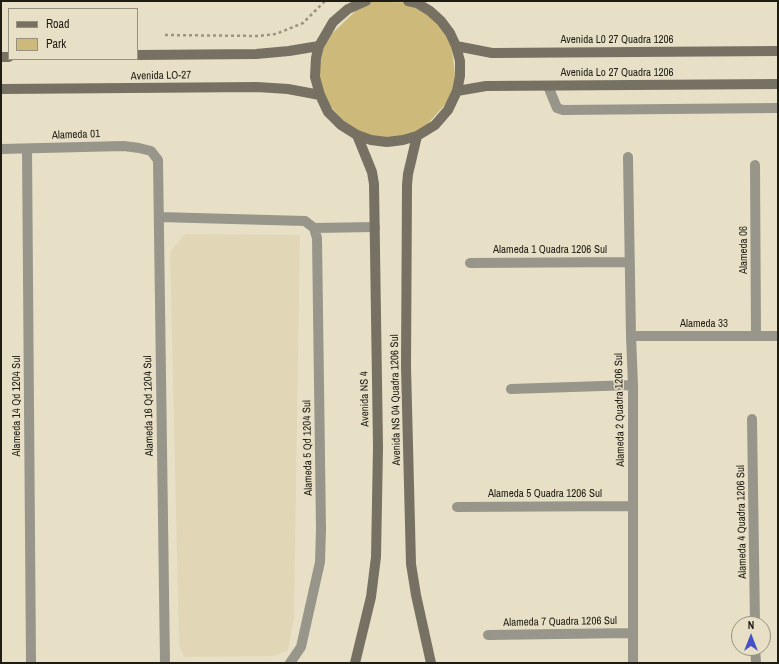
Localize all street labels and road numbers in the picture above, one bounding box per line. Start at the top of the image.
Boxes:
street label: Avenida L0 27 Quadra 1206 [560,33,674,47]
street label: Avenida Lo 27 Quadra 1206 [560,66,674,80]
street label: Avenida LO-27 [131,69,191,83]
street label: Alameda 01 [52,128,100,142]
street label: Alameda 06 [737,226,751,274]
street label: Alameda 1 Quadra 1206 Sul [493,243,607,257]
street label: Alameda 33 [680,317,728,331]
street label: Avenida NS 04 Quadra 1206 Sul [388,334,404,466]
street label: Alameda 2 Quadra 1206 Sul [612,353,628,467]
street label: Alameda 16 Qd 1204 Sul [142,355,156,457]
street label: Alameda 14 Qd 1204 Sul [10,356,24,456]
street label: Avenida NS 4 [358,371,372,427]
street label: Alameda 5 Qd 1204 Sul [301,400,315,496]
street label: Alameda 4 Quadra 1206 Sul [734,465,750,579]
street label: Alameda 5 Quadra 1206 Sul [488,487,602,501]
street label: Alameda 7 Quadra 1206 Sul [503,614,617,630]

